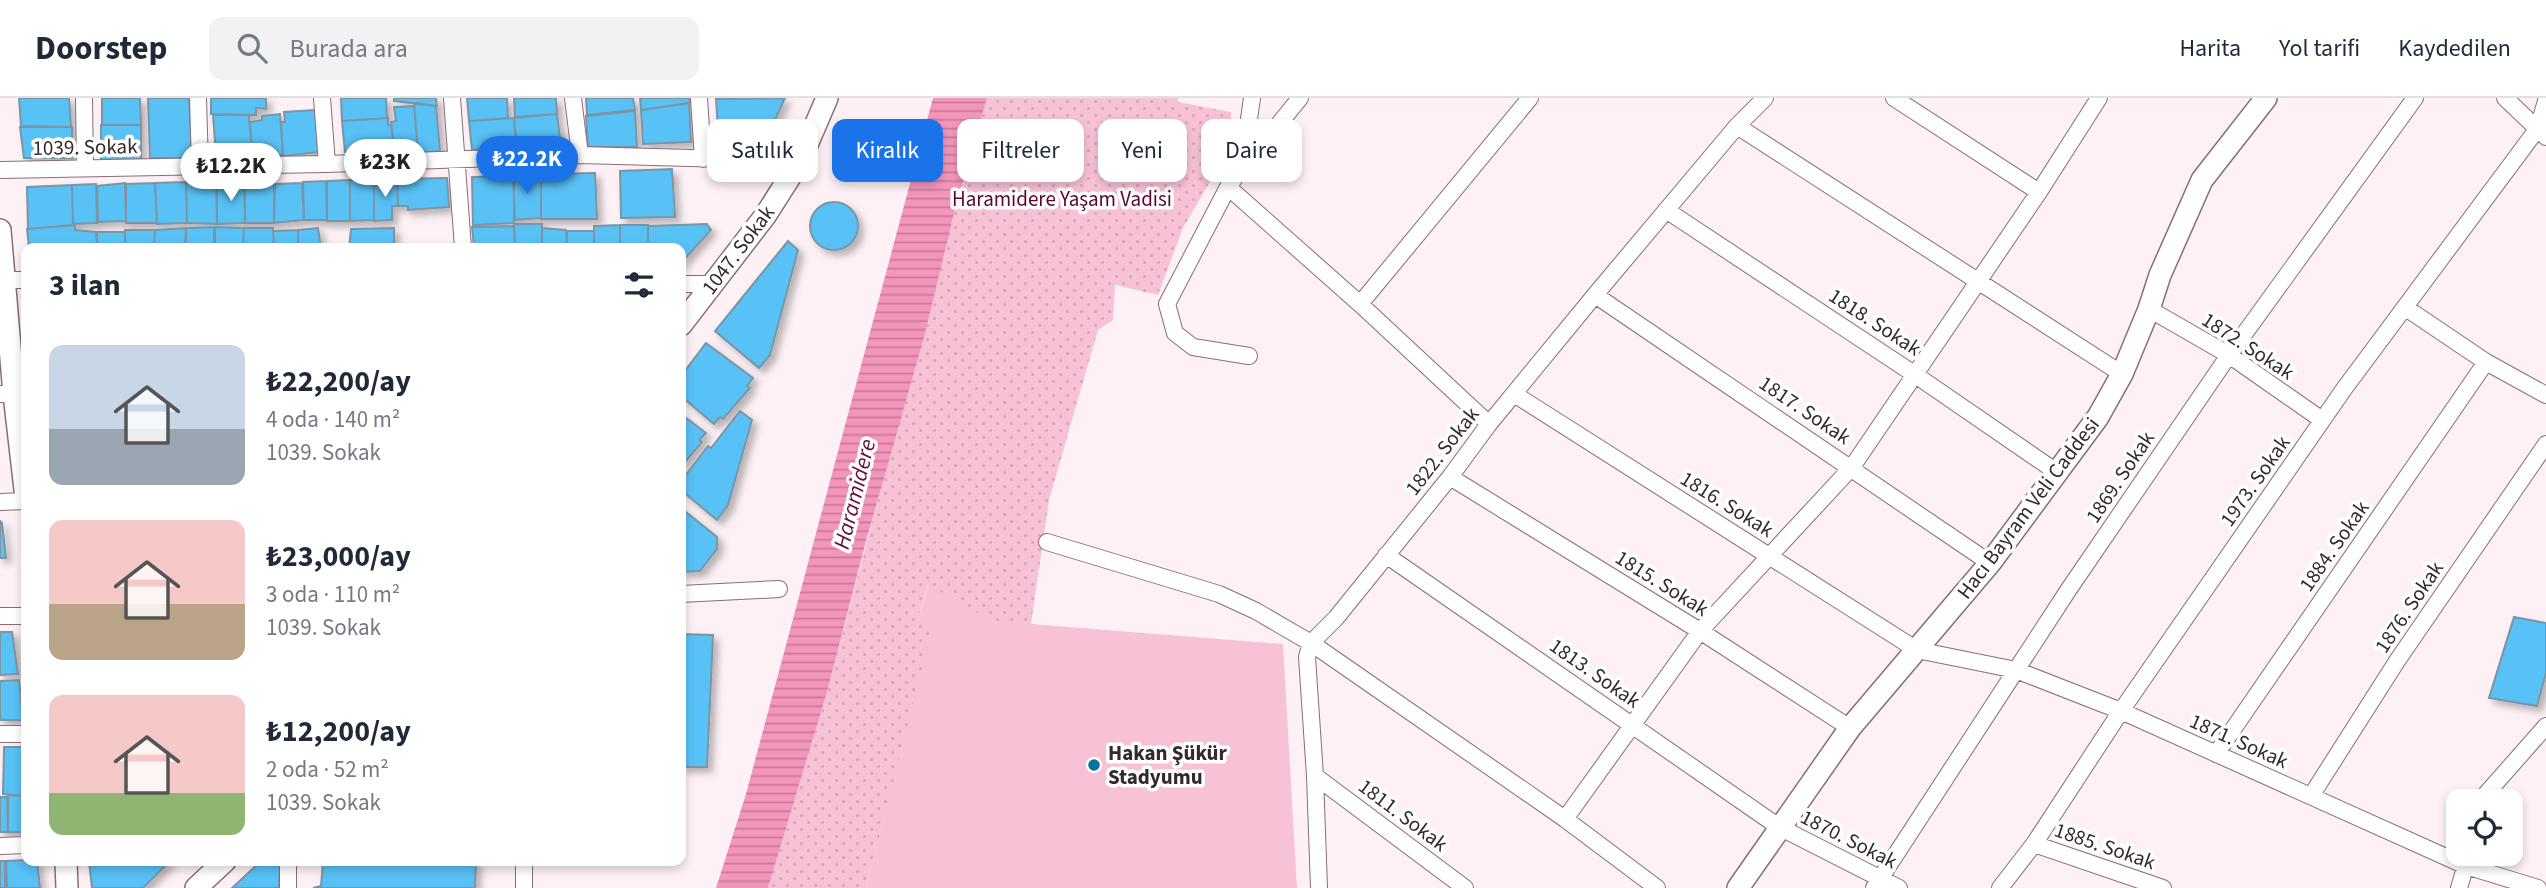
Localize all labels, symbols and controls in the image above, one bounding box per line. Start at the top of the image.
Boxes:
search box [209,17,699,80]
text: Doorstep [35,25,167,72]
icon: search [233,29,271,67]
text: Burada ara [289,30,408,67]
text: Harita [2179,31,2241,66]
text: Yol tarifi [2279,31,2360,66]
text: Kaydedilen [2398,31,2511,66]
chip: Satılık [707,119,818,182]
chip: Kiralık [832,119,943,182]
chip: Filtreler [957,119,1084,182]
chip: Yeni [1098,119,1187,182]
chip: Daire [1201,119,1302,182]
street label: 1039. Sokak [32,131,138,163]
pin: ₺22.2K [470,136,584,196]
pin: ₺23K [344,140,426,199]
text: ₺22.2K [492,142,562,175]
pin: ₺12.2K [174,144,288,203]
text: ₺23K [360,145,410,178]
text: ₺12.2K [196,149,266,182]
park label: Haramidere Yaşam Vadisi [952,184,1172,214]
street label: 1047. Sokak [694,199,782,301]
text: 3 ilan [49,264,121,307]
icon: filters [620,266,658,304]
street label: 1818. Sokak [1823,281,1928,363]
street label: 1872. Sokak [2196,305,2301,387]
text: ₺22,200/ay [266,360,411,403]
street label: 1817. Sokak [1753,368,1857,452]
icon: home [105,373,189,457]
street label: 1822. Sokak [1398,400,1486,502]
text: 4 oda · 140 m² [266,403,400,436]
street label: Hacı Bayram Veli Caddesi [1950,411,2106,605]
street label: 1869. Sokak [2078,425,2162,529]
street label: 1973. Sokak [2213,429,2298,533]
text: 1039. Sokak [266,436,381,469]
water label: Haramidere [825,436,884,553]
street label: 1816. Sokak [1675,463,1780,545]
street label: 1884. Sokak [2292,494,2377,598]
text: ₺23,000/ay [266,535,411,578]
street label: 1815. Sokak [1610,542,1715,624]
icon: home [105,548,189,632]
street label: 1876. Sokak [2367,555,2451,659]
text: 3 oda · 110 m² [266,578,400,611]
text: 1039. Sokak [266,611,381,644]
street label: 1813. Sokak [1543,631,1647,716]
street label: 1871. Sokak [2185,706,2294,776]
text: ₺12,200/ay [266,710,411,753]
icon: home [105,723,189,807]
place label: Hakan Şükür Stadyumu [1108,738,1227,792]
text: 2 oda · 52 m² [266,753,389,786]
marker: Hakan Şükür Stadyumu [1086,757,1102,773]
street label: 1811. Sokak [1352,771,1454,859]
text: 1039. Sokak [266,786,381,819]
map controls [2446,789,2523,866]
button: locate [2446,789,2523,866]
street label: 1870. Sokak [1795,802,1903,876]
street label: 1885. Sokak [2051,815,2160,877]

